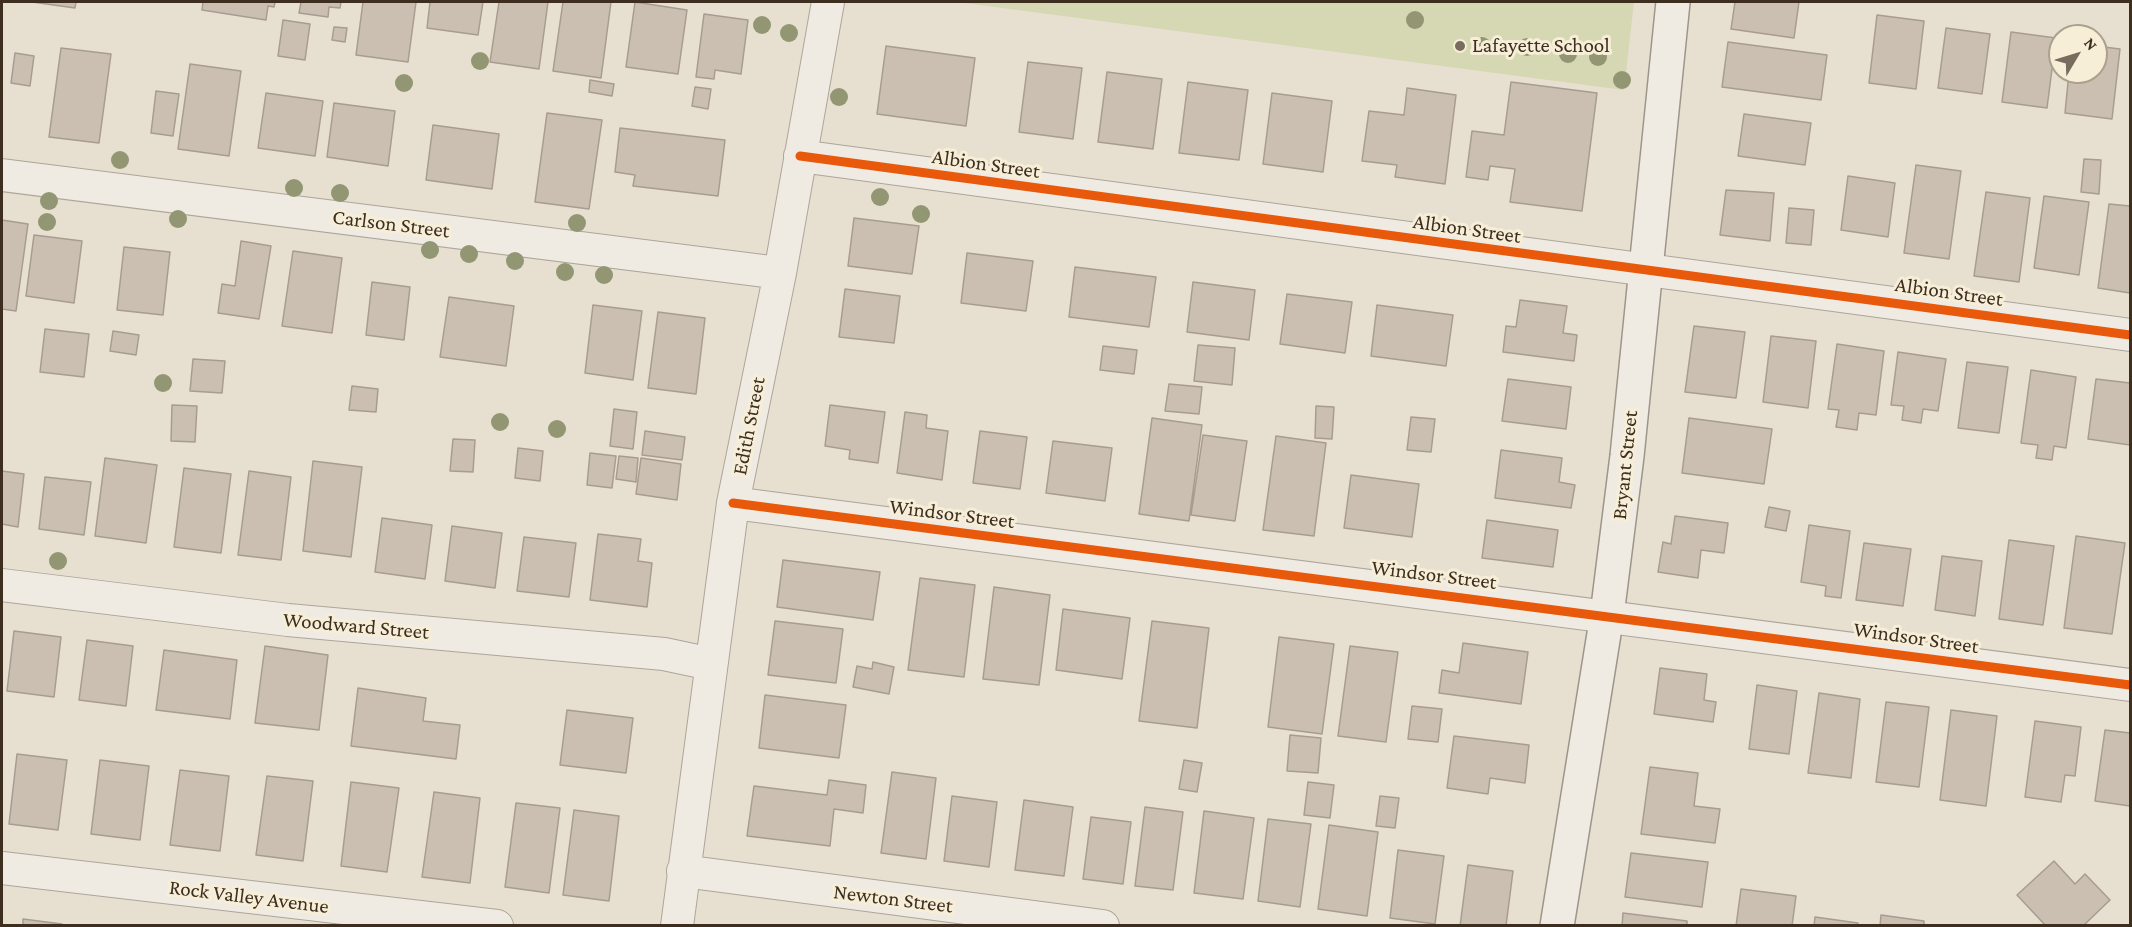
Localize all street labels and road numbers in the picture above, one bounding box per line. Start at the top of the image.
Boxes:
street label: Albion Street [930,144,1042,184]
street label: Carlson Street [331,204,451,244]
street label: Albion Street [1411,209,1523,249]
street label: Albion Street [1893,272,2005,312]
street label: Edith Street [727,375,771,477]
street label: Bryant Street [1607,409,1643,521]
street label: Windsor Street [888,494,1016,534]
street label: Windsor Street [1370,555,1498,595]
street label: Woodward Street [282,607,430,645]
street label: Windsor Street [1852,617,1980,659]
street label: Rock Valley Avenue [168,875,330,919]
street label: Newton Street [832,879,954,919]

